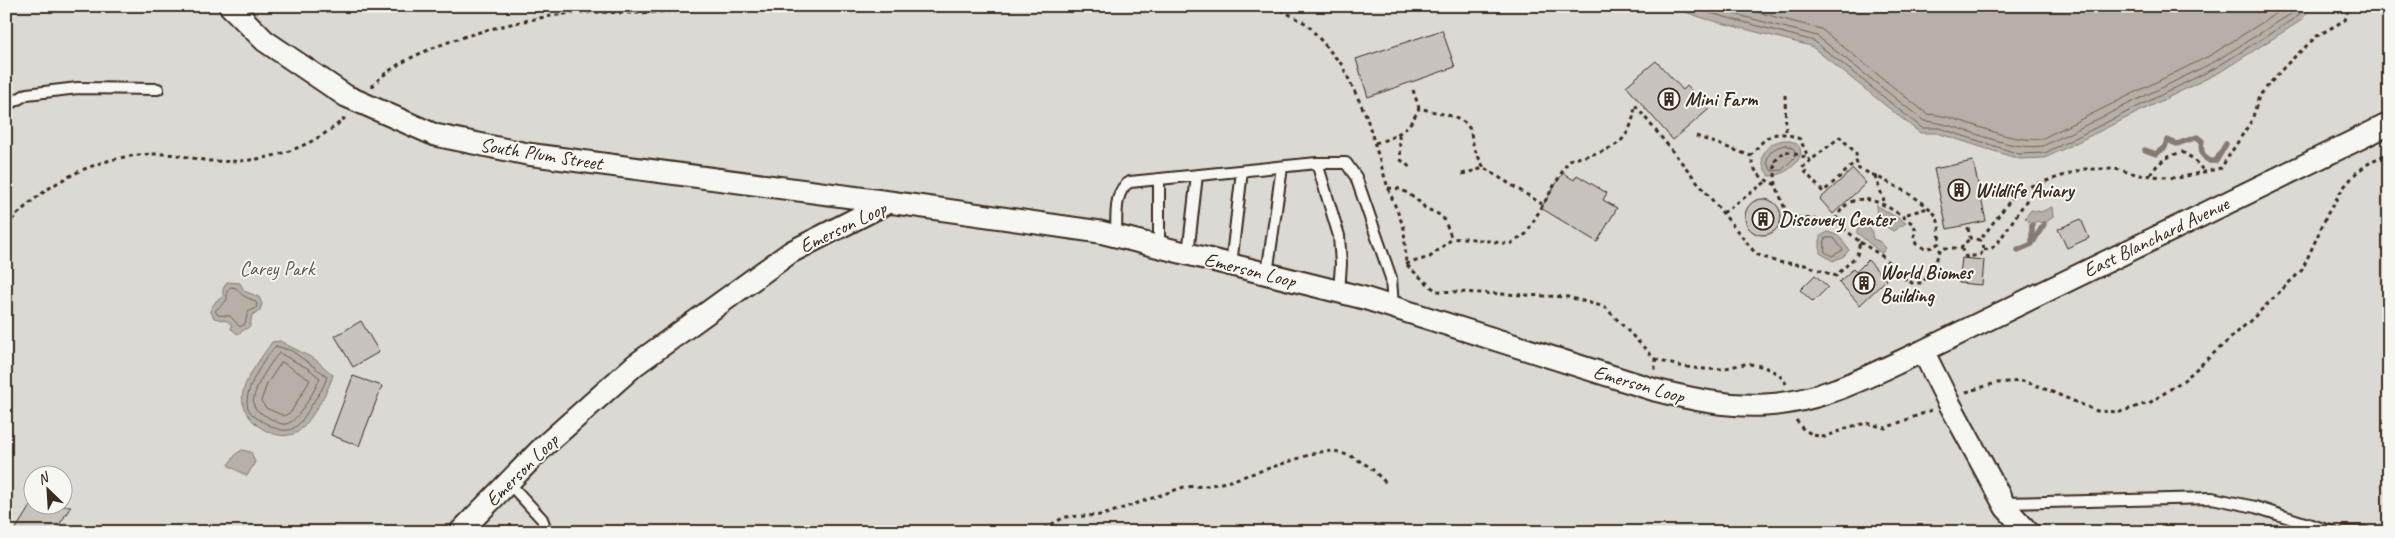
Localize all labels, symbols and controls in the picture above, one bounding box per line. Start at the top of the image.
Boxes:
building icon: Mini Farm [1657,87,1681,111]
place label: Mini Farm [1685,87,1759,112]
street label: South Plum Street [478,132,606,176]
building icon: Wildlife Aviary [1947,178,1971,202]
place label: Wildlife Aviary [1975,178,2076,203]
street label: East Blanchard Avenue [2079,190,2234,283]
street label: Emerson Loop [796,195,892,259]
building icon: Discovery Center [1751,207,1775,231]
place label: Discovery Center [1779,207,1897,233]
street label: Emerson Loop [1202,247,1300,294]
park label: Carey Park [240,256,316,281]
place label: World Biomes Building [1880,260,1974,308]
building icon: World Biomes Building [1852,271,1876,295]
street label: Emerson Loop [1591,359,1689,409]
street label: Emerson Loop [480,427,565,512]
north arrow [22,466,72,516]
text: N [35,468,52,488]

